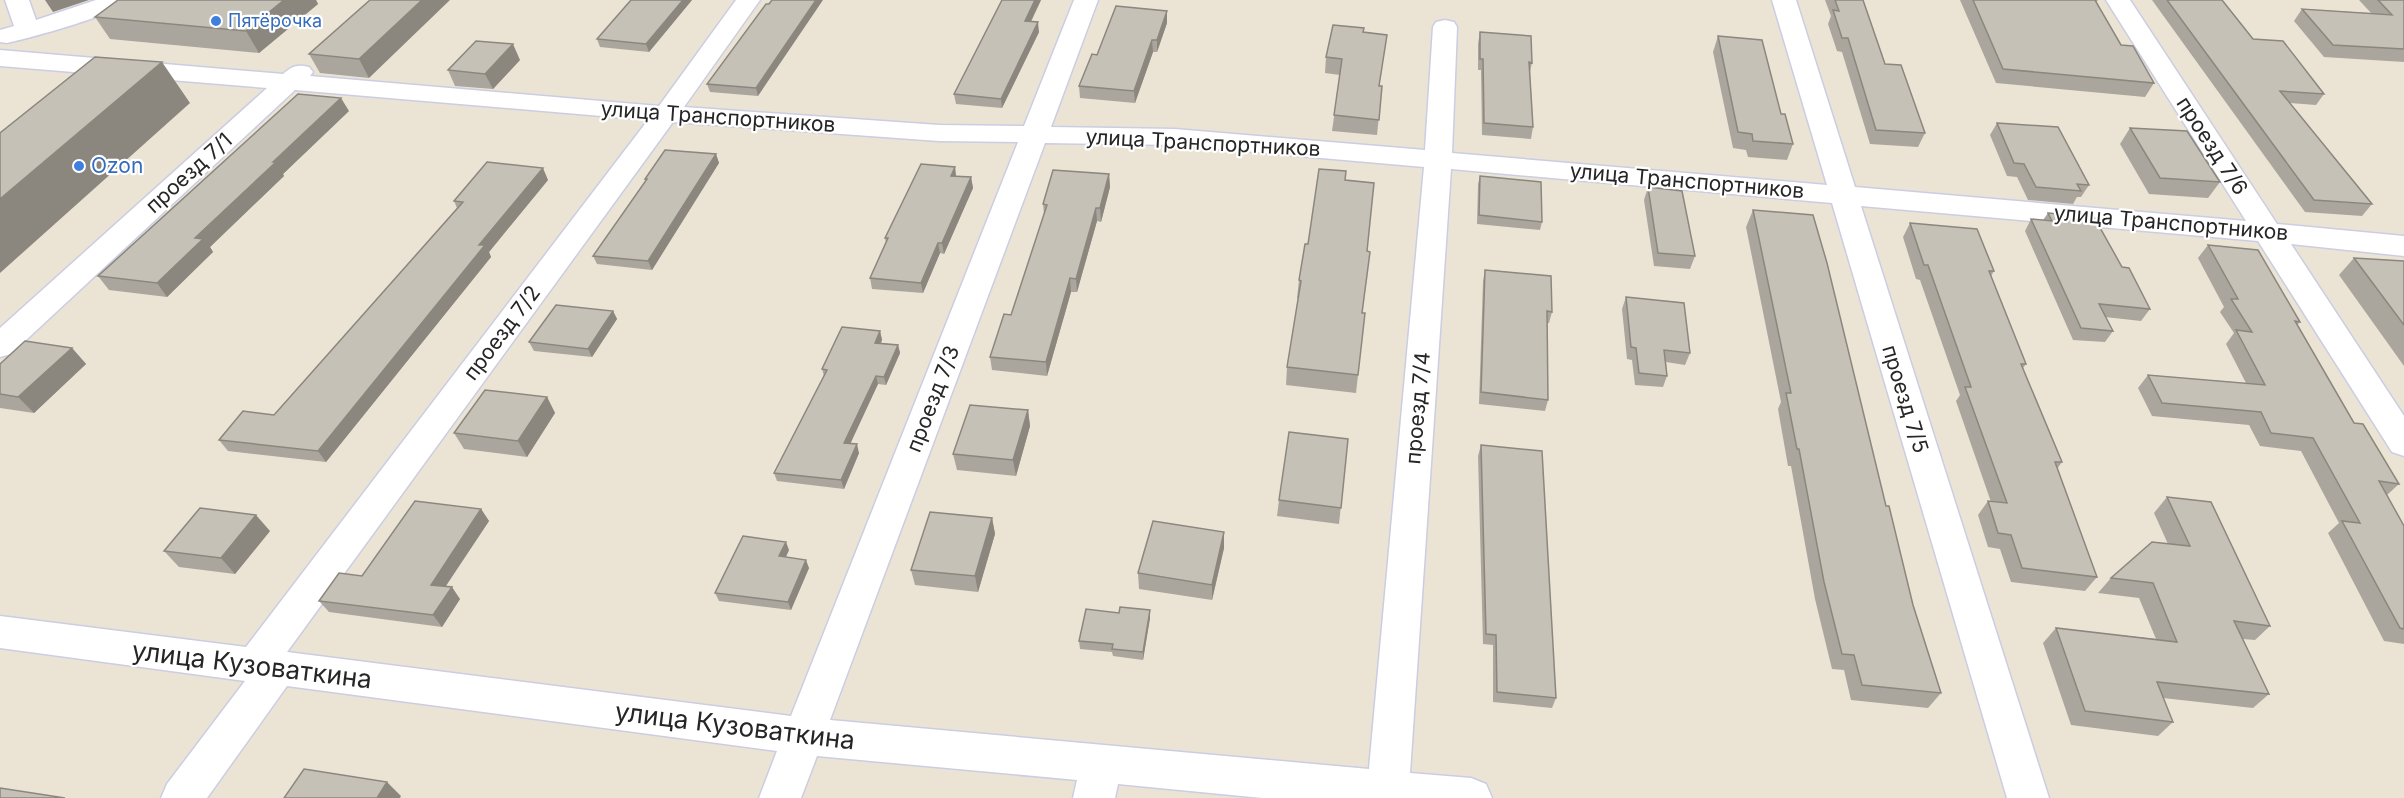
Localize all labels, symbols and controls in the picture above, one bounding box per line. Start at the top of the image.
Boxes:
place label: Пятёрочка [228,10,322,31]
marker: Пятёрочка [209,14,223,28]
street label: проезд 7/6 [2171,92,2253,199]
street label: улица Транспортников [600,96,836,137]
street label: улица Транспортников [1085,124,1321,161]
street label: проезд 7/1 [140,127,237,218]
place label: Ozon [91,153,143,178]
street label: улица Транспортников [1569,158,1805,203]
marker: Ozon [72,159,86,173]
street label: улица Транспортников [2053,200,2289,245]
street label: проезд 7/2 [458,281,545,385]
street label: проезд 7/3 [901,342,964,456]
street label: проезд 7/5 [1877,342,1934,456]
street label: проезд 7/4 [1400,351,1435,465]
street label: улица Кузоваткина [130,634,374,695]
street label: улица Кузоваткина [613,695,857,756]

